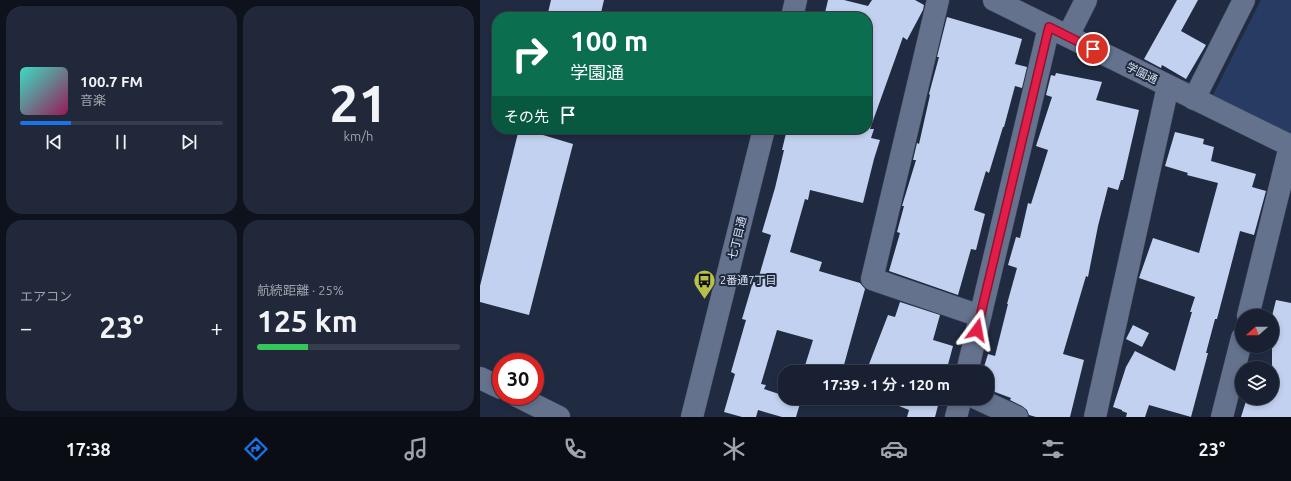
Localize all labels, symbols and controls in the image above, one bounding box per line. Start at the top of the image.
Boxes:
text: 100 m [570,25,648,56]
icon: right [504,28,556,80]
pin [1076,32,1110,66]
icon: arrive [1082,38,1104,60]
street label: 学園通 [1125,60,1159,86]
text: 学園通 [570,62,624,82]
text: 100.7 FM [80,73,143,90]
text: 21 [329,74,388,132]
text: 音楽 [80,93,106,107]
icon: arrive [557,104,579,126]
text: その先 [504,108,549,125]
text: km/h [343,129,374,143]
icon: previous [43,131,65,153]
icon: pause [110,131,132,153]
icon: next [178,131,200,153]
street label: 七丁目通 [726,215,748,261]
bus stop icon: 2番通7丁目 [692,267,718,300]
place label: 2番通7丁目 [720,274,776,286]
text: 航続距離 · 25% [257,283,344,297]
text: エアコン [20,289,72,303]
text: 125 km [257,304,358,338]
position arrow [956,309,998,351]
north arrow [1235,309,1279,353]
map controls [1235,309,1279,405]
text: 23° [99,310,144,344]
text: − [20,315,32,340]
text: + [211,315,223,340]
speed limit sign: 30 [492,353,544,405]
button: layers [1235,361,1279,405]
text: 17:39 · 1 分 · 120 m [822,376,950,393]
icon: directions [242,435,270,463]
icon: music [402,435,430,463]
icon: phone [561,435,589,463]
icon: climate [720,435,748,463]
icon: car [880,435,908,463]
icon: filters [1039,435,1067,463]
text: 17:38 [66,439,111,459]
text: 23° [1199,439,1225,459]

